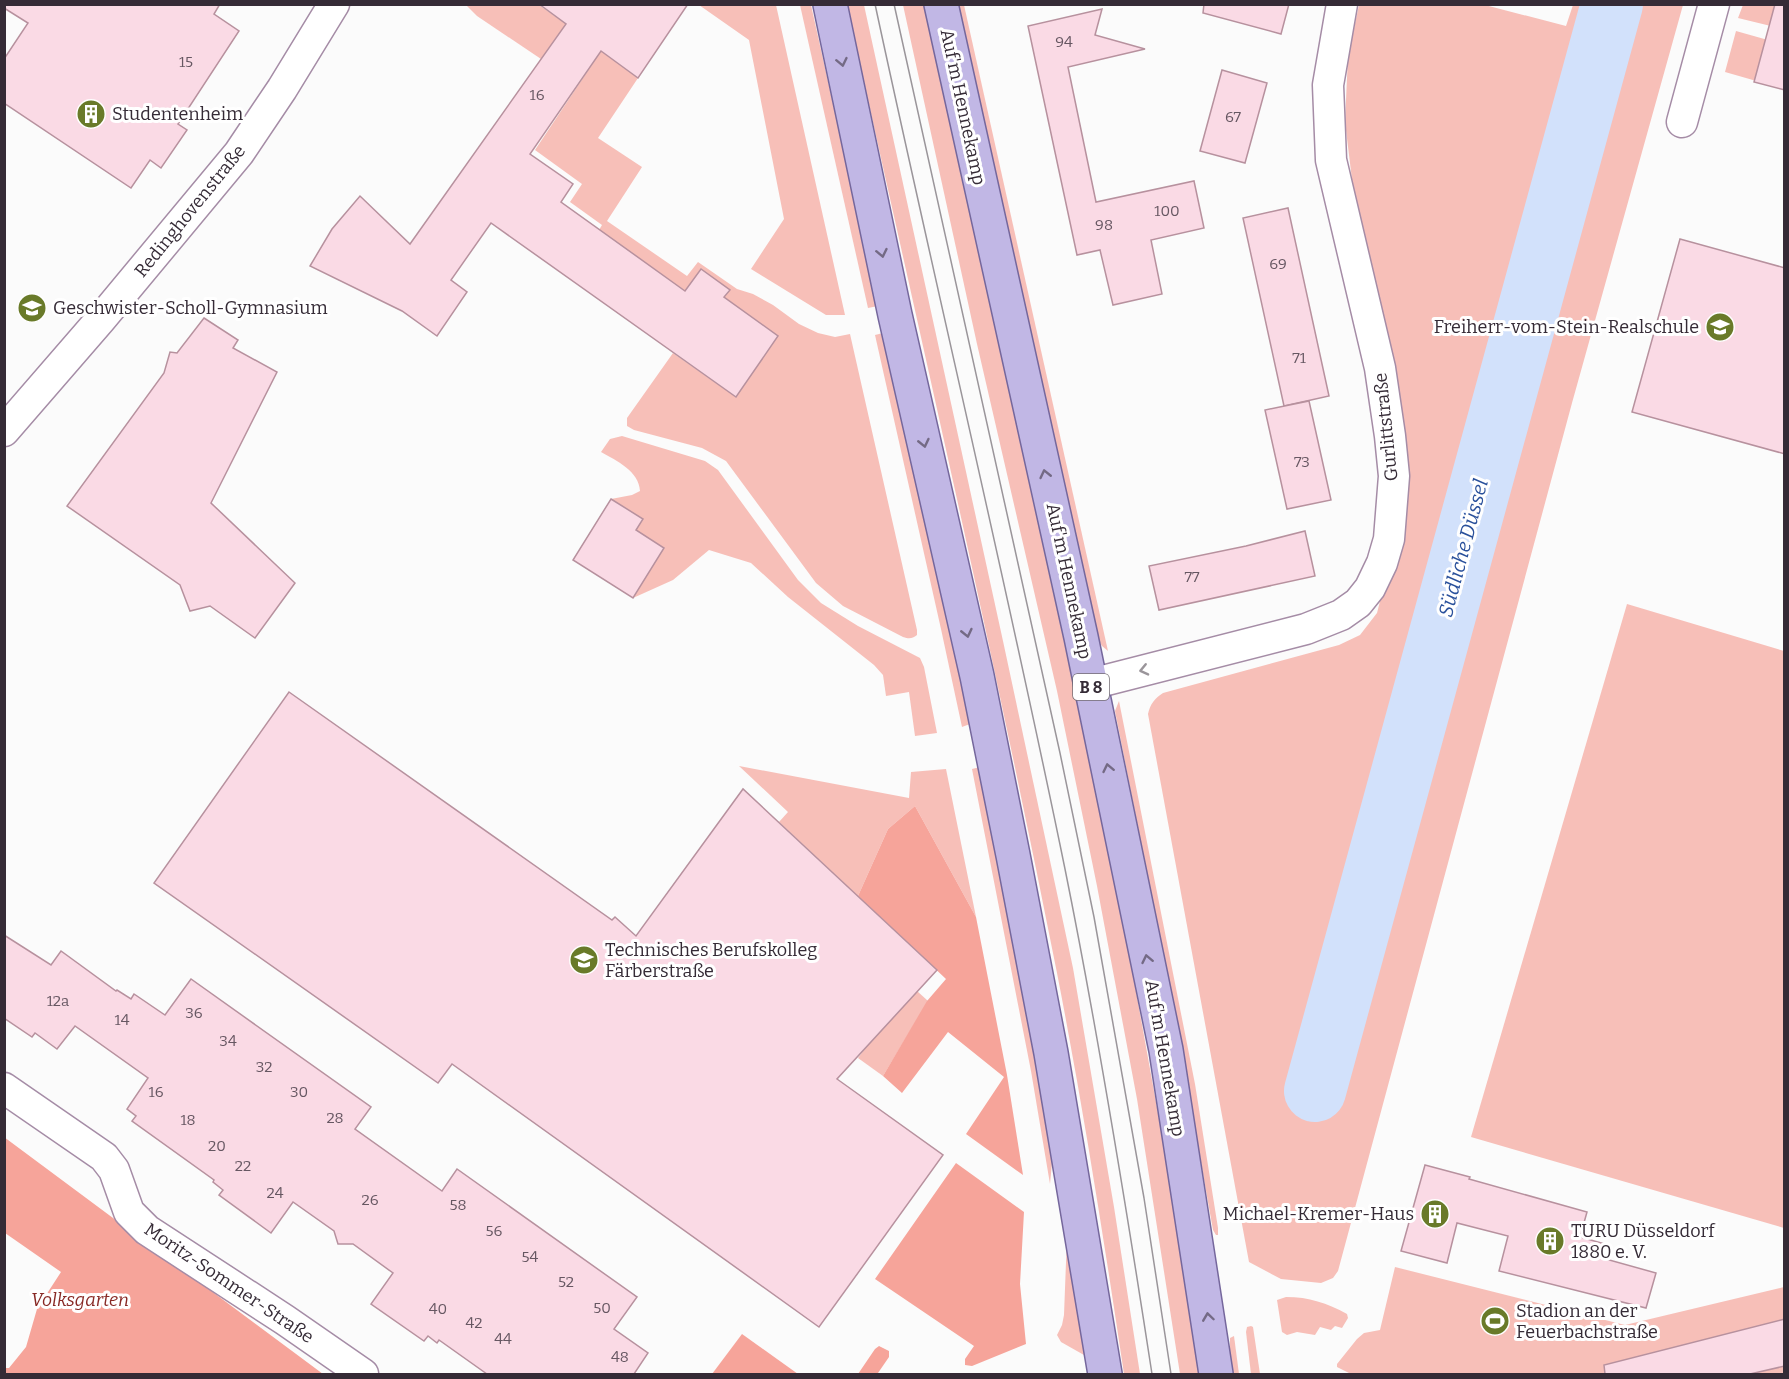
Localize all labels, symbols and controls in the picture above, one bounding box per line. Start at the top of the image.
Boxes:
street label: Auf'm Hennekamp [936,27,990,187]
house number: 94 [1055,33,1073,51]
house number: 15 [179,53,193,71]
one-way arrow [835,56,848,66]
house number: 16 [530,86,545,104]
building icon: Studentenheim [75,98,107,130]
place label: Studentenheim [112,103,243,125]
house number: 67 [1225,108,1242,126]
street label: Redinghovenstraße [130,140,250,282]
house number: 100 [1154,202,1180,220]
house number: 98 [1095,216,1113,234]
one-way arrow [875,247,888,257]
house number: 69 [1269,255,1287,273]
school or university icon: Geschwister-Scholl-Gymnasium [16,292,48,324]
place label: Geschwister-Scholl-Gymnasium [53,297,328,319]
school or university icon: Freiherr-vom-Stein-Realschule [1704,311,1736,343]
place label: Freiherr-vom-Stein-Realschule [1434,316,1699,338]
house number: 71 [1292,349,1306,367]
street label: Gurlittstraße [1369,372,1403,482]
one-way arrow [917,438,930,448]
house number: 73 [1294,453,1310,471]
one-way arrow [1039,470,1052,480]
water label: Südliche Düssel [1433,476,1493,620]
street label: Auf'm Hennekamp [1042,501,1096,661]
house number: 77 [1184,568,1200,586]
one-way arrow [960,628,973,638]
one-way arrow [1139,662,1149,675]
road number: B 8 [1073,674,1109,700]
one-way arrow [1102,763,1115,773]
place label: Technisches Berufskolleg Färberstraße [605,939,817,982]
school or university icon: Technisches Berufskolleg Färberstraße [568,944,600,976]
one-way arrow [1142,954,1155,964]
street label: Auf'm Hennekamp [1140,978,1190,1138]
house number: 12a [47,992,69,1010]
house number: 36 [185,1004,203,1022]
house number: 14 [115,1011,130,1029]
house number: 34 [219,1032,237,1050]
house number: 32 [256,1058,272,1076]
house number: 16 [149,1083,164,1101]
house number: 30 [290,1083,308,1101]
house number: 28 [326,1109,344,1127]
house number: 18 [180,1111,196,1129]
house number: 20 [208,1137,226,1155]
house number: 22 [235,1157,251,1175]
house number: 24 [267,1184,284,1202]
house number: 26 [362,1191,379,1209]
house number: 58 [449,1196,467,1214]
building icon: Michael-Kremer-Haus [1419,1198,1451,1230]
place label: Michael-Kremer-Haus [1223,1203,1414,1225]
street label: Moritz-Sommer-Straße [140,1218,318,1348]
place label: TURU Düsseldorf 1880 e. V. [1571,1220,1716,1263]
house number: 56 [486,1222,503,1240]
building icon: TURU Düsseldorf 1880 e. V. [1534,1225,1566,1257]
house number: 54 [522,1248,539,1266]
house number: 52 [558,1273,574,1291]
park label: Volksgarten [31,1289,129,1311]
house number: 50 [593,1299,611,1317]
house number: 40 [429,1300,447,1318]
place label: Stadion an der Feuerbachstraße [1516,1300,1658,1343]
sports icon: Stadion an der Feuerbachstraße [1479,1305,1511,1337]
one-way arrow [1202,1312,1214,1321]
house number: 42 [466,1314,482,1332]
house number: 44 [494,1330,512,1348]
house number: 48 [611,1348,629,1366]

